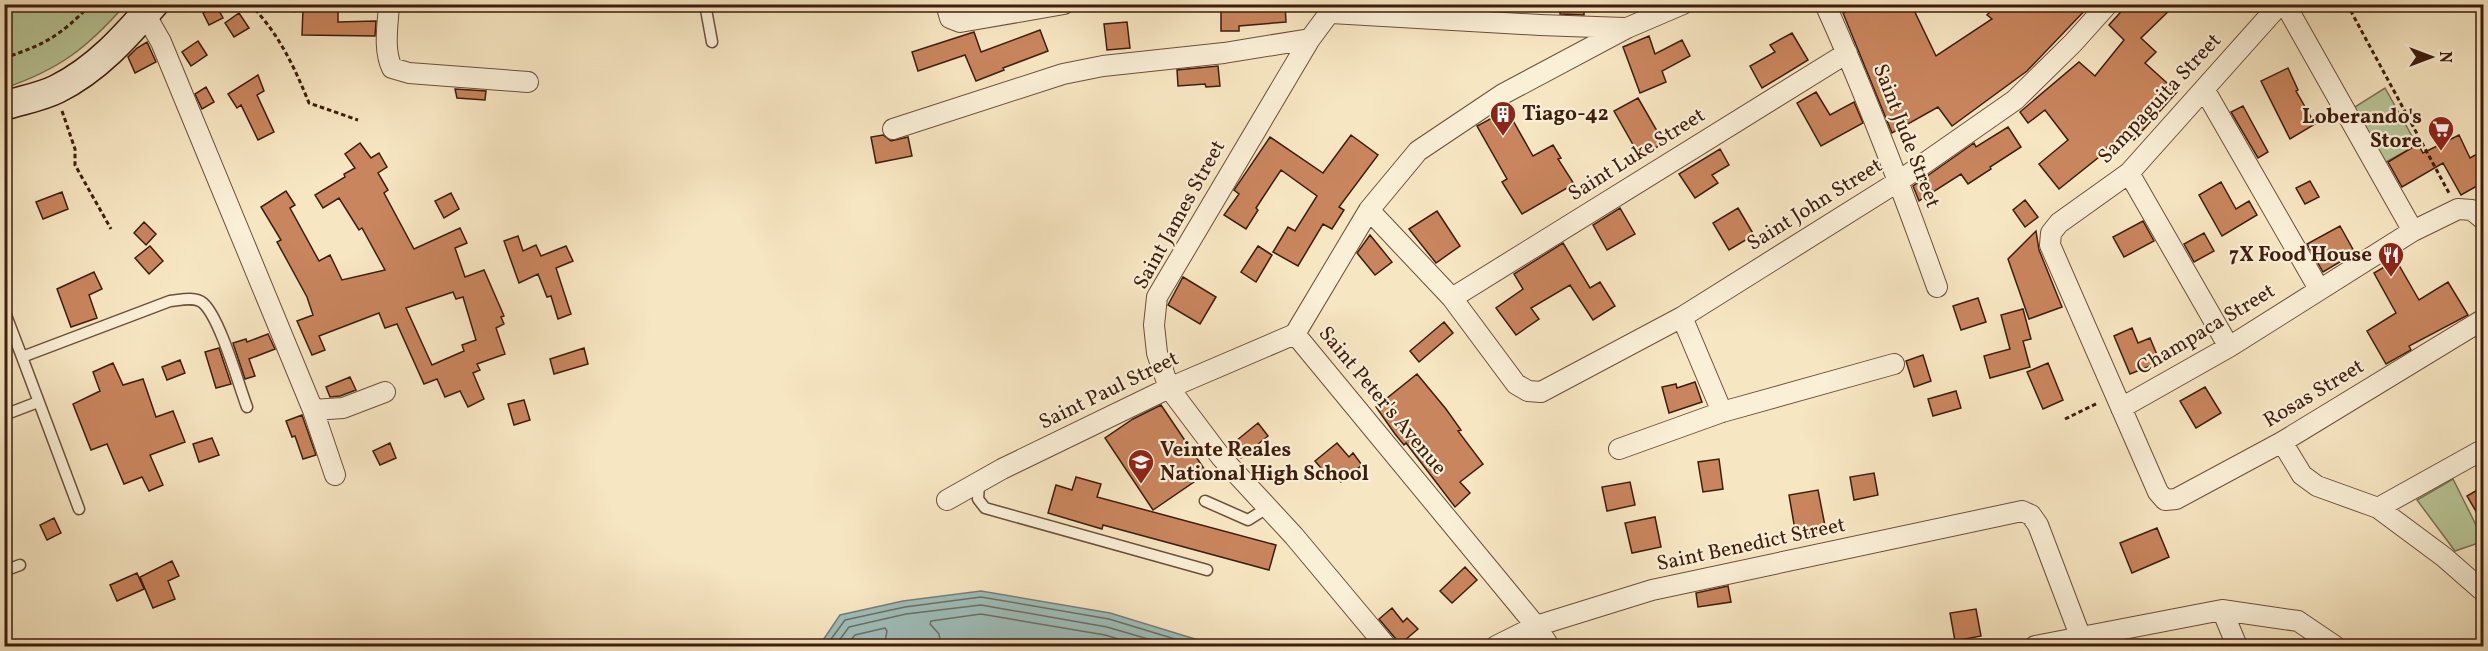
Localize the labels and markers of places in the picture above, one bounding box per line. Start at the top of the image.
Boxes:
building icon: Tiago-42 [1488,99,1518,137]
place label: Tiago-42 [1522,100,1609,129]
place label: Loberando's Store [2302,103,2422,156]
supermarket icon: Loberando's Store [2426,114,2456,152]
restaurant icon: 7X Food House [2376,240,2406,278]
place label: 7X Food House [2229,241,2372,270]
place label: Veinte Reales National High School [1160,436,1369,489]
school or university icon: Veinte Reales National High School [1126,447,1156,485]

